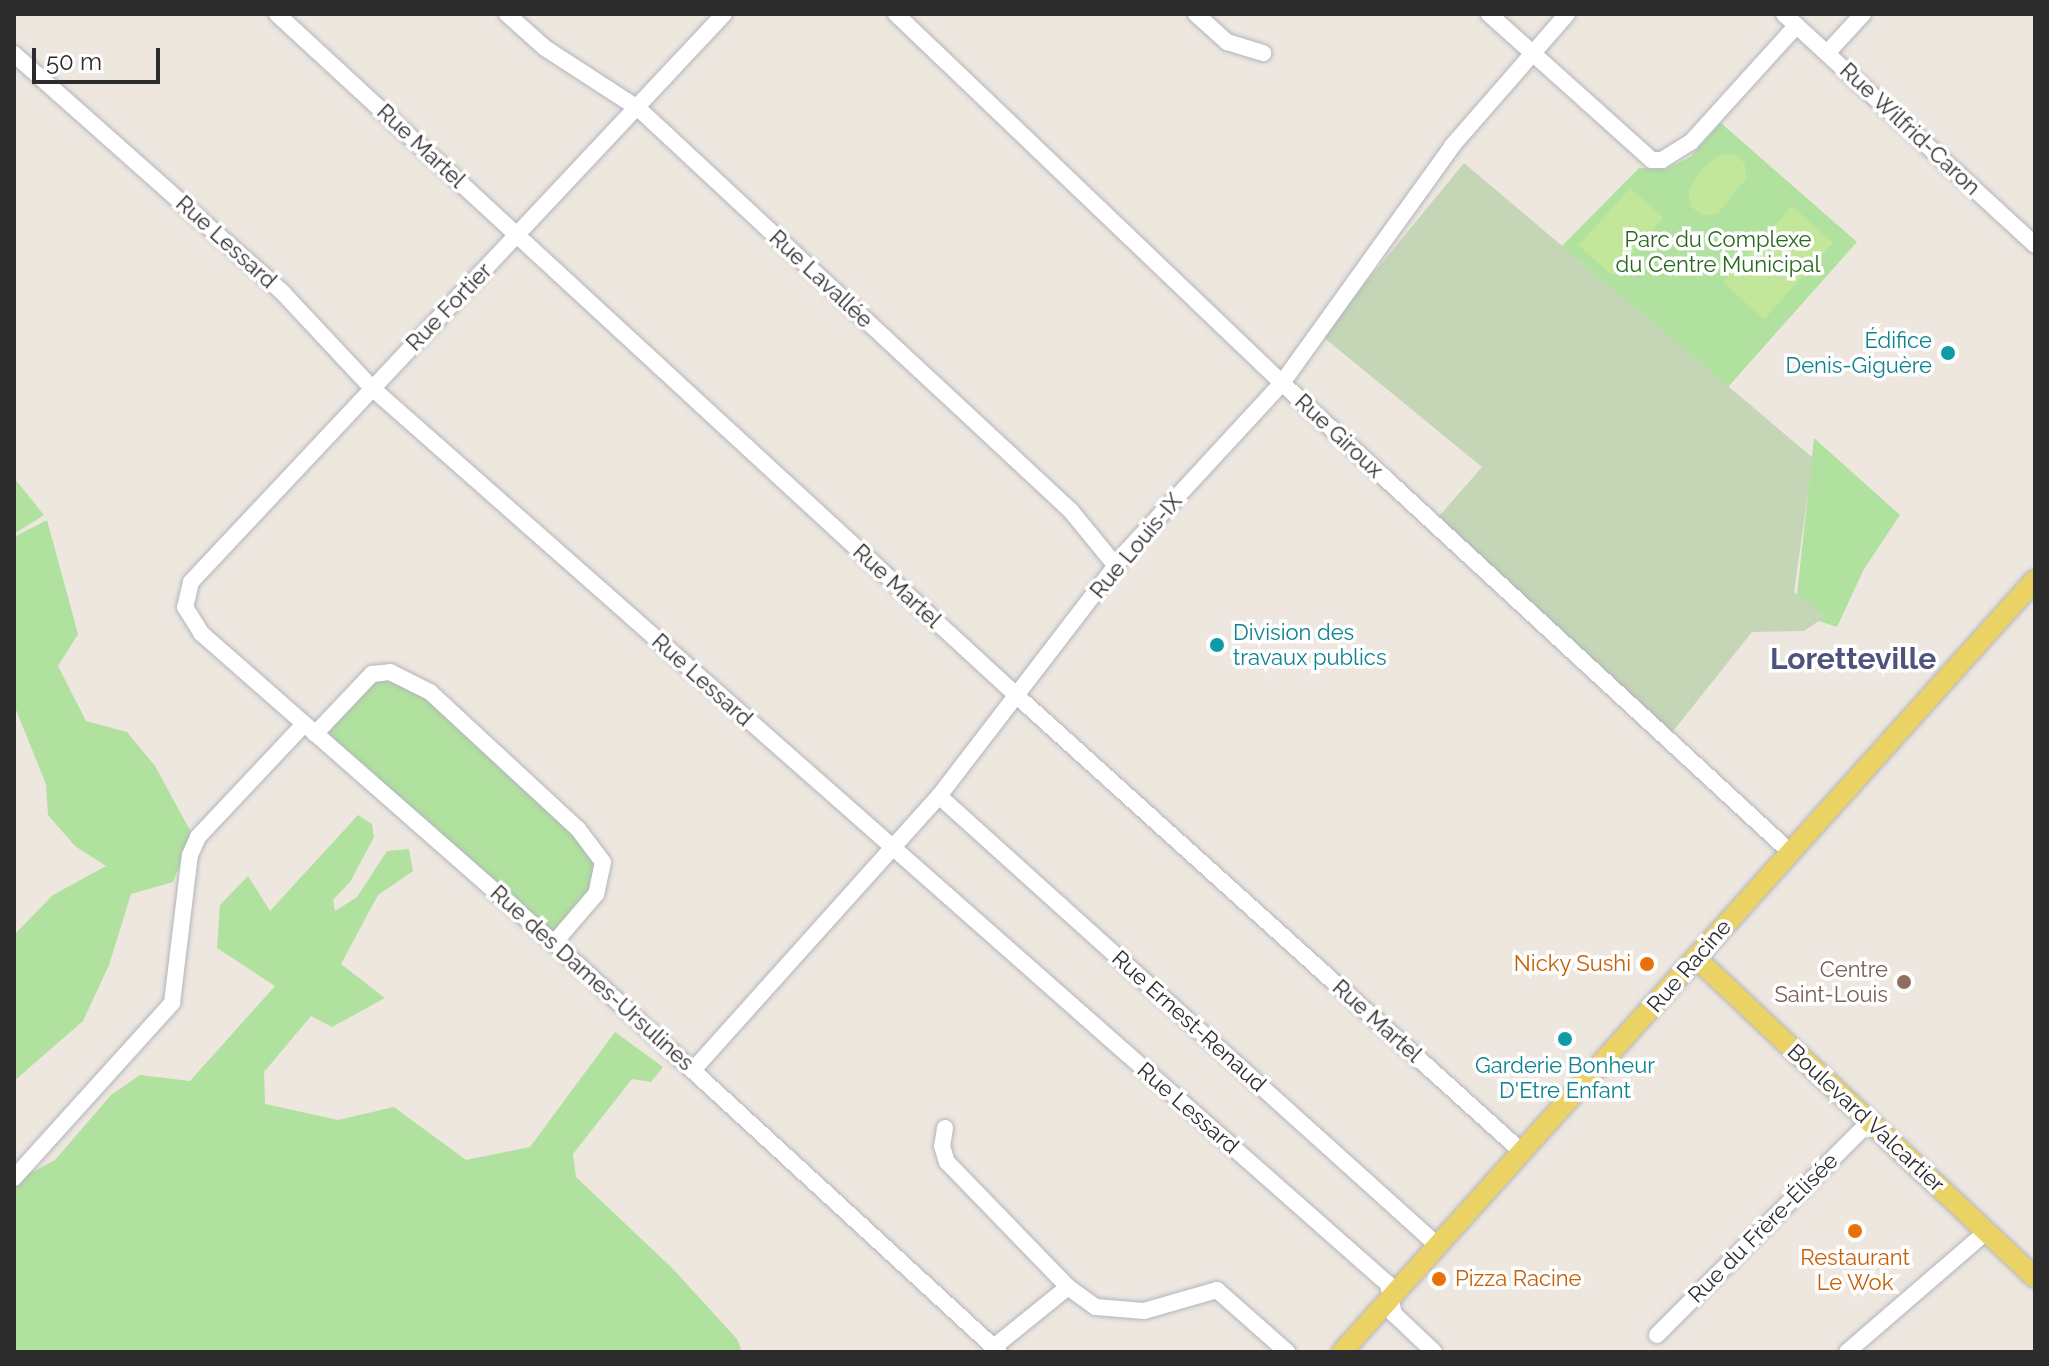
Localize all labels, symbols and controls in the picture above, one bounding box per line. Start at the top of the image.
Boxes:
scale bar [36,32,164,82]
text: 50 m [46,47,102,76]
street label: Rue Wilfrid-Caron [1834,57,1986,201]
street label: Rue Martel [371,99,471,193]
street label: Rue Lessard [170,190,282,294]
street label: Rue Lavallée [764,225,878,333]
park label: Parc du Complexe du Centre Municipal [1616,226,1820,278]
street label: Rue Fortier [401,258,497,356]
place label: Édifice Denis-Giguère [1785,327,1932,378]
marker: Édifice Denis-Giguère [1939,344,1957,362]
street label: Rue Giroux [1289,389,1389,483]
street label: Rue Louis-IX [1085,488,1187,604]
street label: Rue Martel [847,539,947,633]
place label: Division des travaux publics [1233,619,1387,670]
street label: Rue Lessard [646,628,758,732]
marker: Division des travaux publics [1208,636,1226,654]
district label: Loretteville [1770,641,1936,677]
street label: Rue des Dames-Ursulines [485,880,699,1076]
street label: Rue Racine [1641,914,1737,1018]
street label: Rue Ernest-Renaud [1107,945,1271,1097]
place label: Nicky Sushi [1513,951,1631,977]
marker: Nicky Sushi [1638,955,1656,973]
place label: Centre Saint-Louis [1774,956,1888,1008]
marker: Centre Saint-Louis [1895,973,1913,991]
street label: Rue Martel [1327,974,1427,1068]
marker: Garderie Bonheur D'Etre Enfant [1556,1030,1574,1048]
street label: Boulevard Valcartier [1782,1038,1950,1198]
place label: Garderie Bonheur D'Etre Enfant [1475,1052,1655,1104]
street label: Rue Lessard [1132,1057,1244,1159]
street label: Rue du Frère-Élisée [1683,1148,1843,1308]
marker: Restaurant Le Wok [1846,1222,1864,1240]
place label: Restaurant Le Wok [1800,1244,1910,1296]
place label: Pizza Racine [1455,1266,1582,1292]
marker: Pizza Racine [1430,1270,1448,1288]

